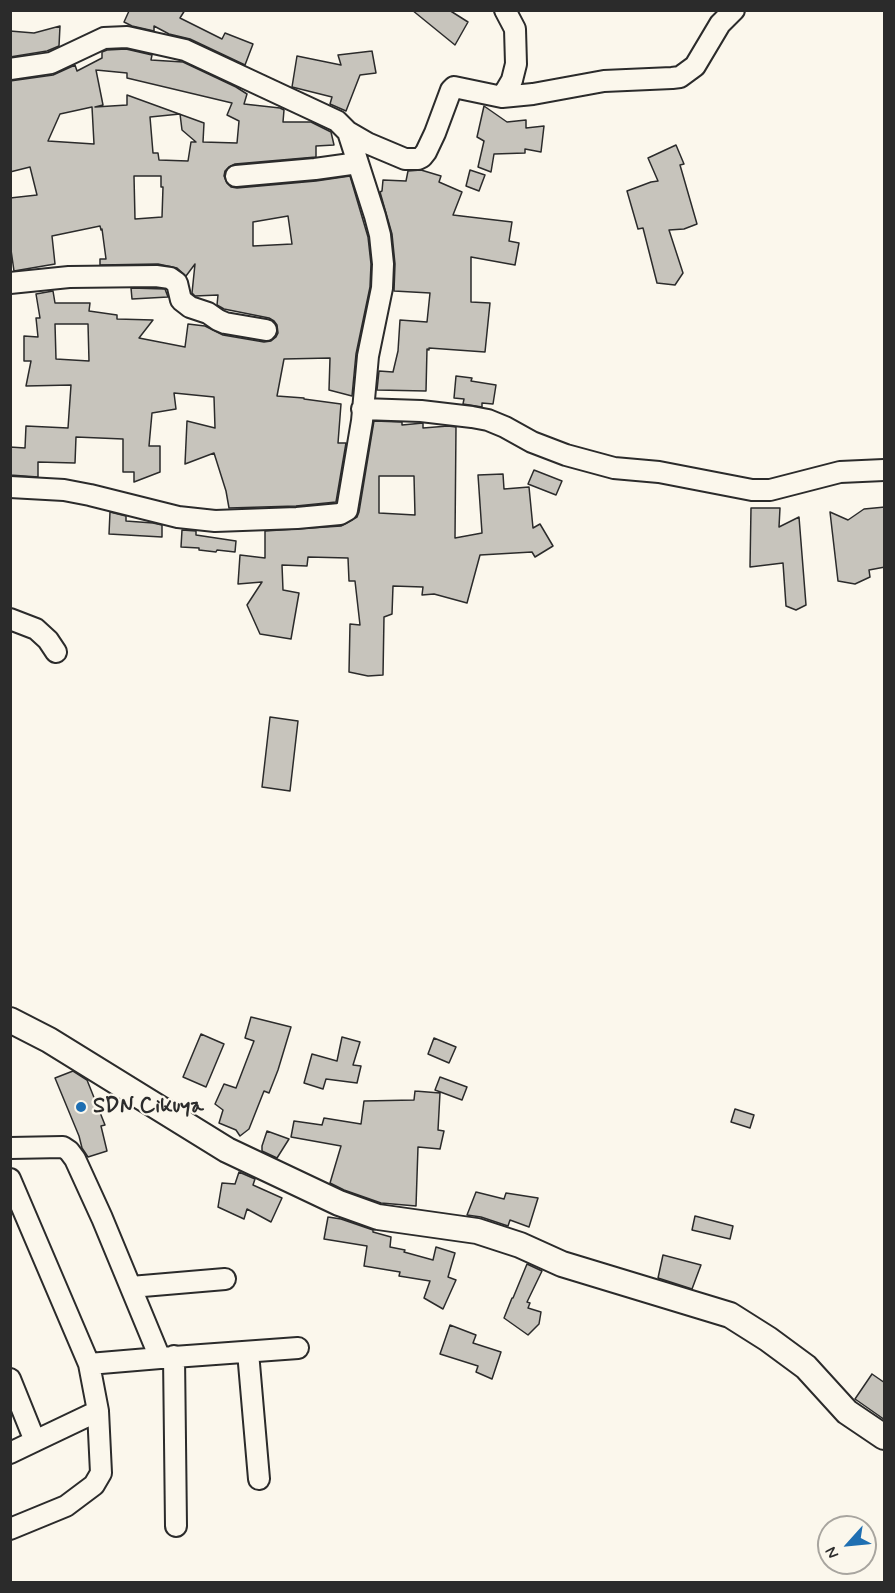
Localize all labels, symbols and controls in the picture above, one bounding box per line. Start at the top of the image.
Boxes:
place label: SDN Cikuya [93,1094,204,1120]
marker: SDN Cikuya [74,1100,88,1114]
north arrow [817,1515,877,1575]
text: N [821,1543,844,1562]

